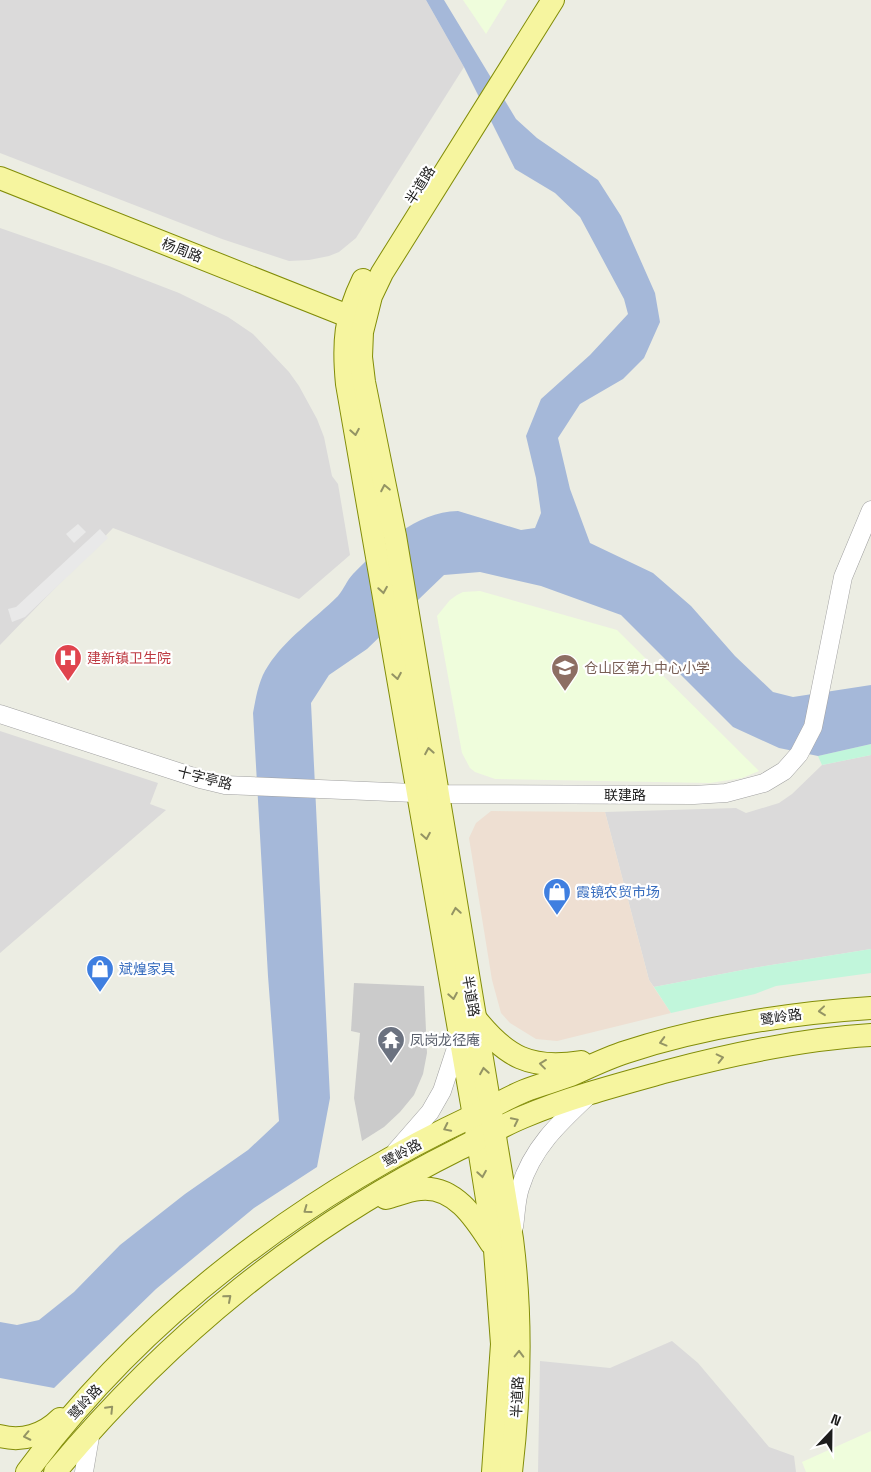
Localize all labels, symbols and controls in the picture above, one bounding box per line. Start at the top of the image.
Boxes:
street label: 半道路 [401,162,439,208]
street label: 杨周路 [159,234,205,266]
one-way arrow [350,428,360,436]
one-way arrow [381,483,391,492]
one-way arrow [377,585,387,594]
hospital icon: 建新镇卫生院 [53,643,83,682]
place label: 建新镇卫生院 [87,649,171,667]
school or university icon: 仓山区第九中心小学 [550,653,580,692]
place label: 仓山区第九中心小学 [584,659,710,677]
one-way arrow [392,672,402,681]
one-way arrow [425,747,435,755]
street label: 十字亭路 [176,762,234,794]
street label: 联建路 [604,786,646,804]
one-way arrow [420,832,431,840]
shop icon: 霞镜农贸市场 [542,877,572,916]
place label: 霞镜农贸市场 [576,883,660,901]
one-way arrow [452,907,462,916]
shop icon: 斌煌家具 [85,954,115,993]
place label: 斌煌家具 [119,960,175,978]
street label: 半道路 [458,974,484,1018]
one-way arrow [448,992,458,1001]
street label: 鹭岭路 [759,1005,803,1029]
one-way arrow [818,1005,826,1016]
temple icon: 凤岗龙径庵 [376,1025,406,1064]
place label: 凤岗龙径庵 [410,1031,480,1049]
one-way arrow [658,1036,667,1047]
one-way arrow [716,1053,725,1064]
one-way arrow [539,1059,547,1070]
one-way arrow [479,1067,490,1075]
one-way arrow [510,1117,519,1127]
one-way arrow [444,1122,453,1132]
street label: 鹭岭路 [379,1135,425,1171]
one-way arrow [477,1170,487,1178]
one-way arrow [303,1204,313,1213]
one-way arrow [223,1294,232,1303]
one-way arrow [514,1349,524,1357]
street label: 半道路 [507,1376,527,1418]
street label: 鹭岭路 [64,1380,106,1424]
one-way arrow [104,1406,113,1415]
north arrow [806,1407,856,1457]
text: N [828,1410,844,1430]
one-way arrow [23,1431,32,1441]

